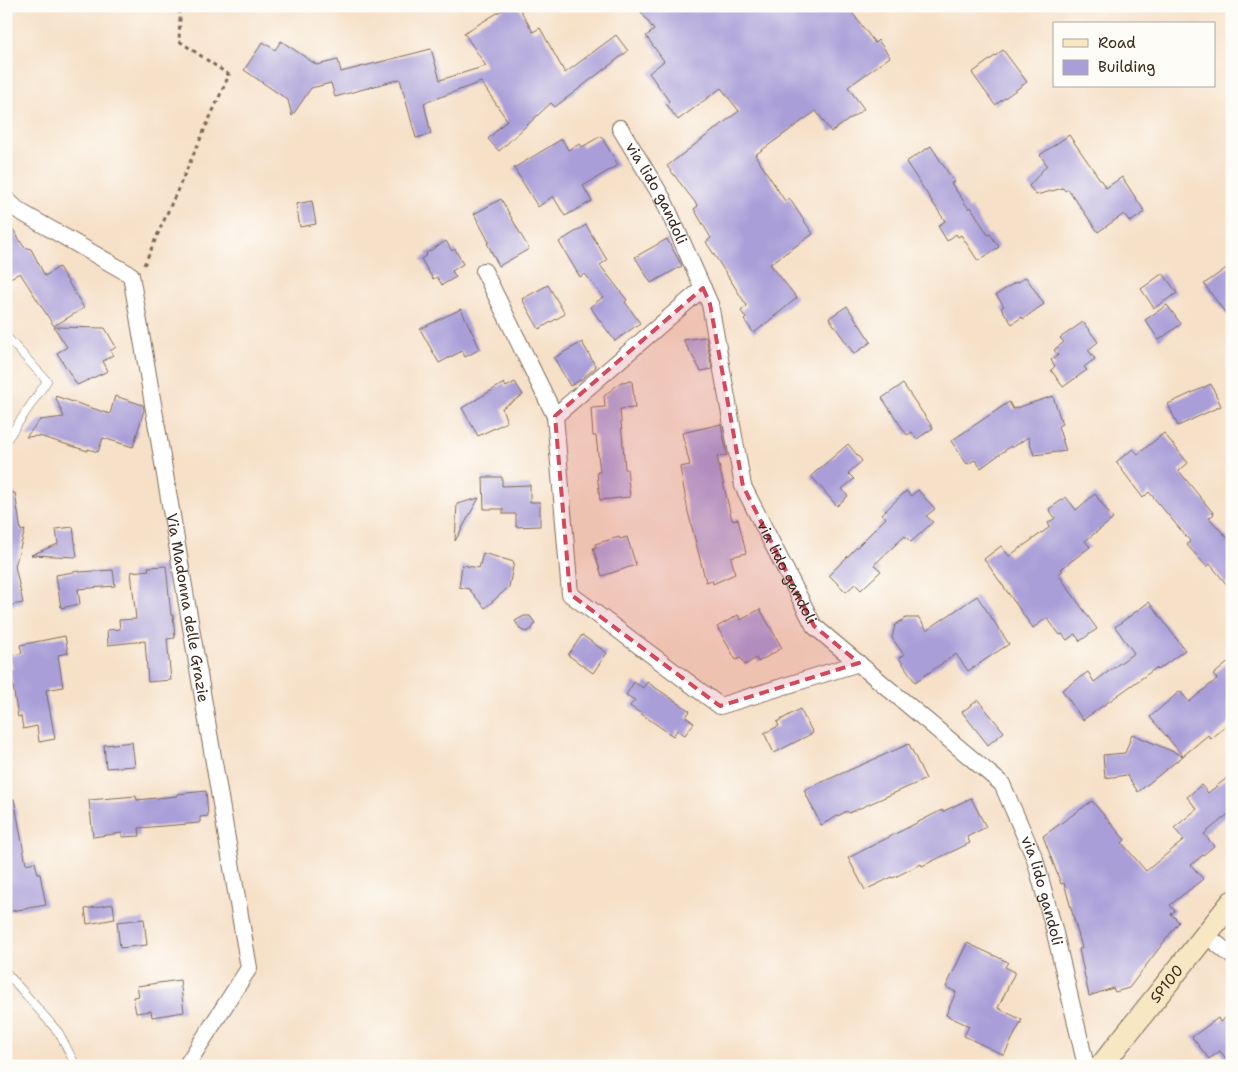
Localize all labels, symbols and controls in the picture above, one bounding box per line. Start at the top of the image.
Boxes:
legend [1053,22,1216,88]
text: Road [1098,33,1136,53]
text: Building [1098,57,1155,77]
street label: via lido gandoli [621,138,692,248]
street label: Via Madonna delle Grazie [162,511,214,704]
street label: via lido gandoli [752,517,821,628]
street label: via lido gandoli [1016,833,1068,947]
street label: SP100 [1145,961,1188,1007]

